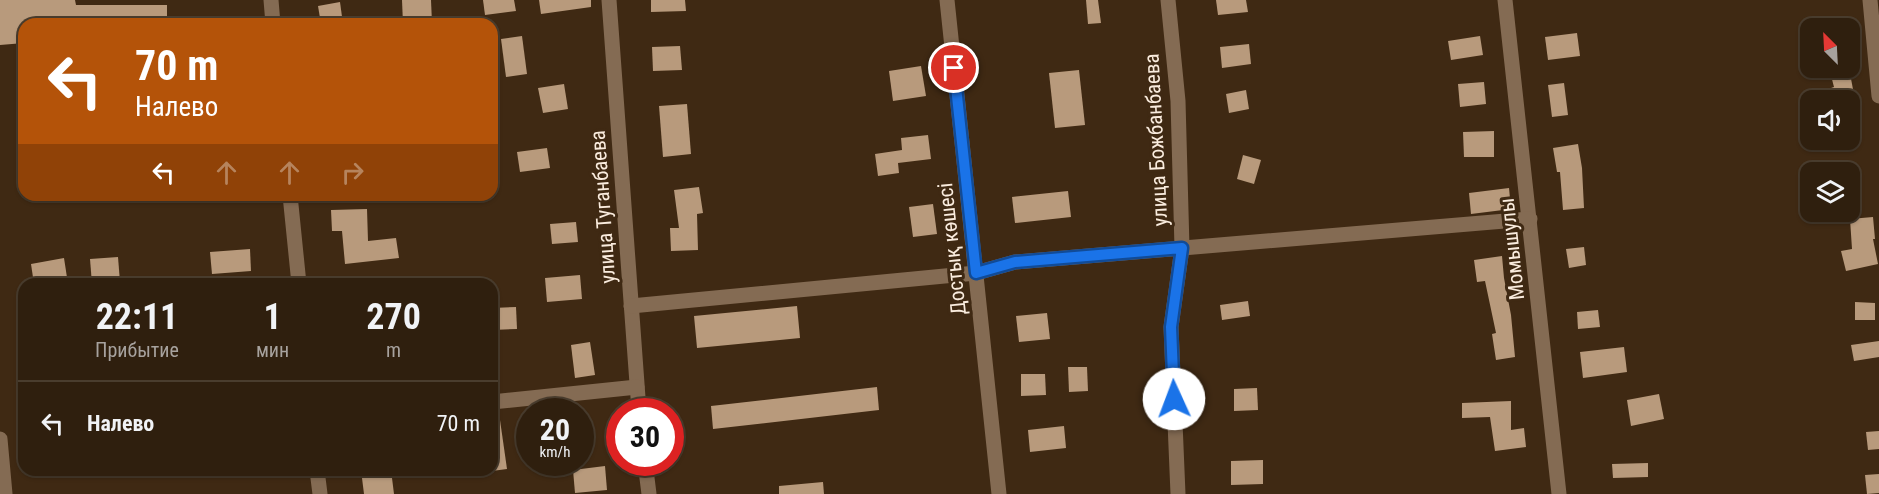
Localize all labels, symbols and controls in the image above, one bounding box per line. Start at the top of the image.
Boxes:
north arrow [1800,18,1860,78]
map controls [1800,18,1860,222]
text: 70 m [135,41,218,90]
icon: left [36,42,114,120]
pin [928,42,979,93]
icon: arrive [937,51,970,84]
street label: улица Божбанбаева [1139,53,1173,227]
button: sound [1800,90,1860,150]
text: Налево [135,91,218,123]
street label: улица Туганбаева [586,130,620,284]
icon: left [147,156,180,189]
icon: ahead [210,156,243,189]
icon: ahead [273,156,306,189]
icon: right [336,156,369,189]
button: layers [1800,162,1860,222]
street label: Достық көшесі [933,182,971,316]
street label: Момышулы [1495,197,1529,301]
text: 22:11 [96,296,178,338]
text: 1 [263,296,282,338]
text: 270 [366,296,421,338]
text: Прибытие [95,338,179,362]
text: мин [256,338,289,362]
text: m [386,338,401,362]
position arrow [1142,367,1206,431]
speed limit sign: 30 [606,398,684,476]
icon: left [36,407,69,440]
text: Налево [87,411,154,436]
text: 70 m [437,411,480,436]
text: 20 [540,412,570,447]
text: km/h [540,443,570,461]

